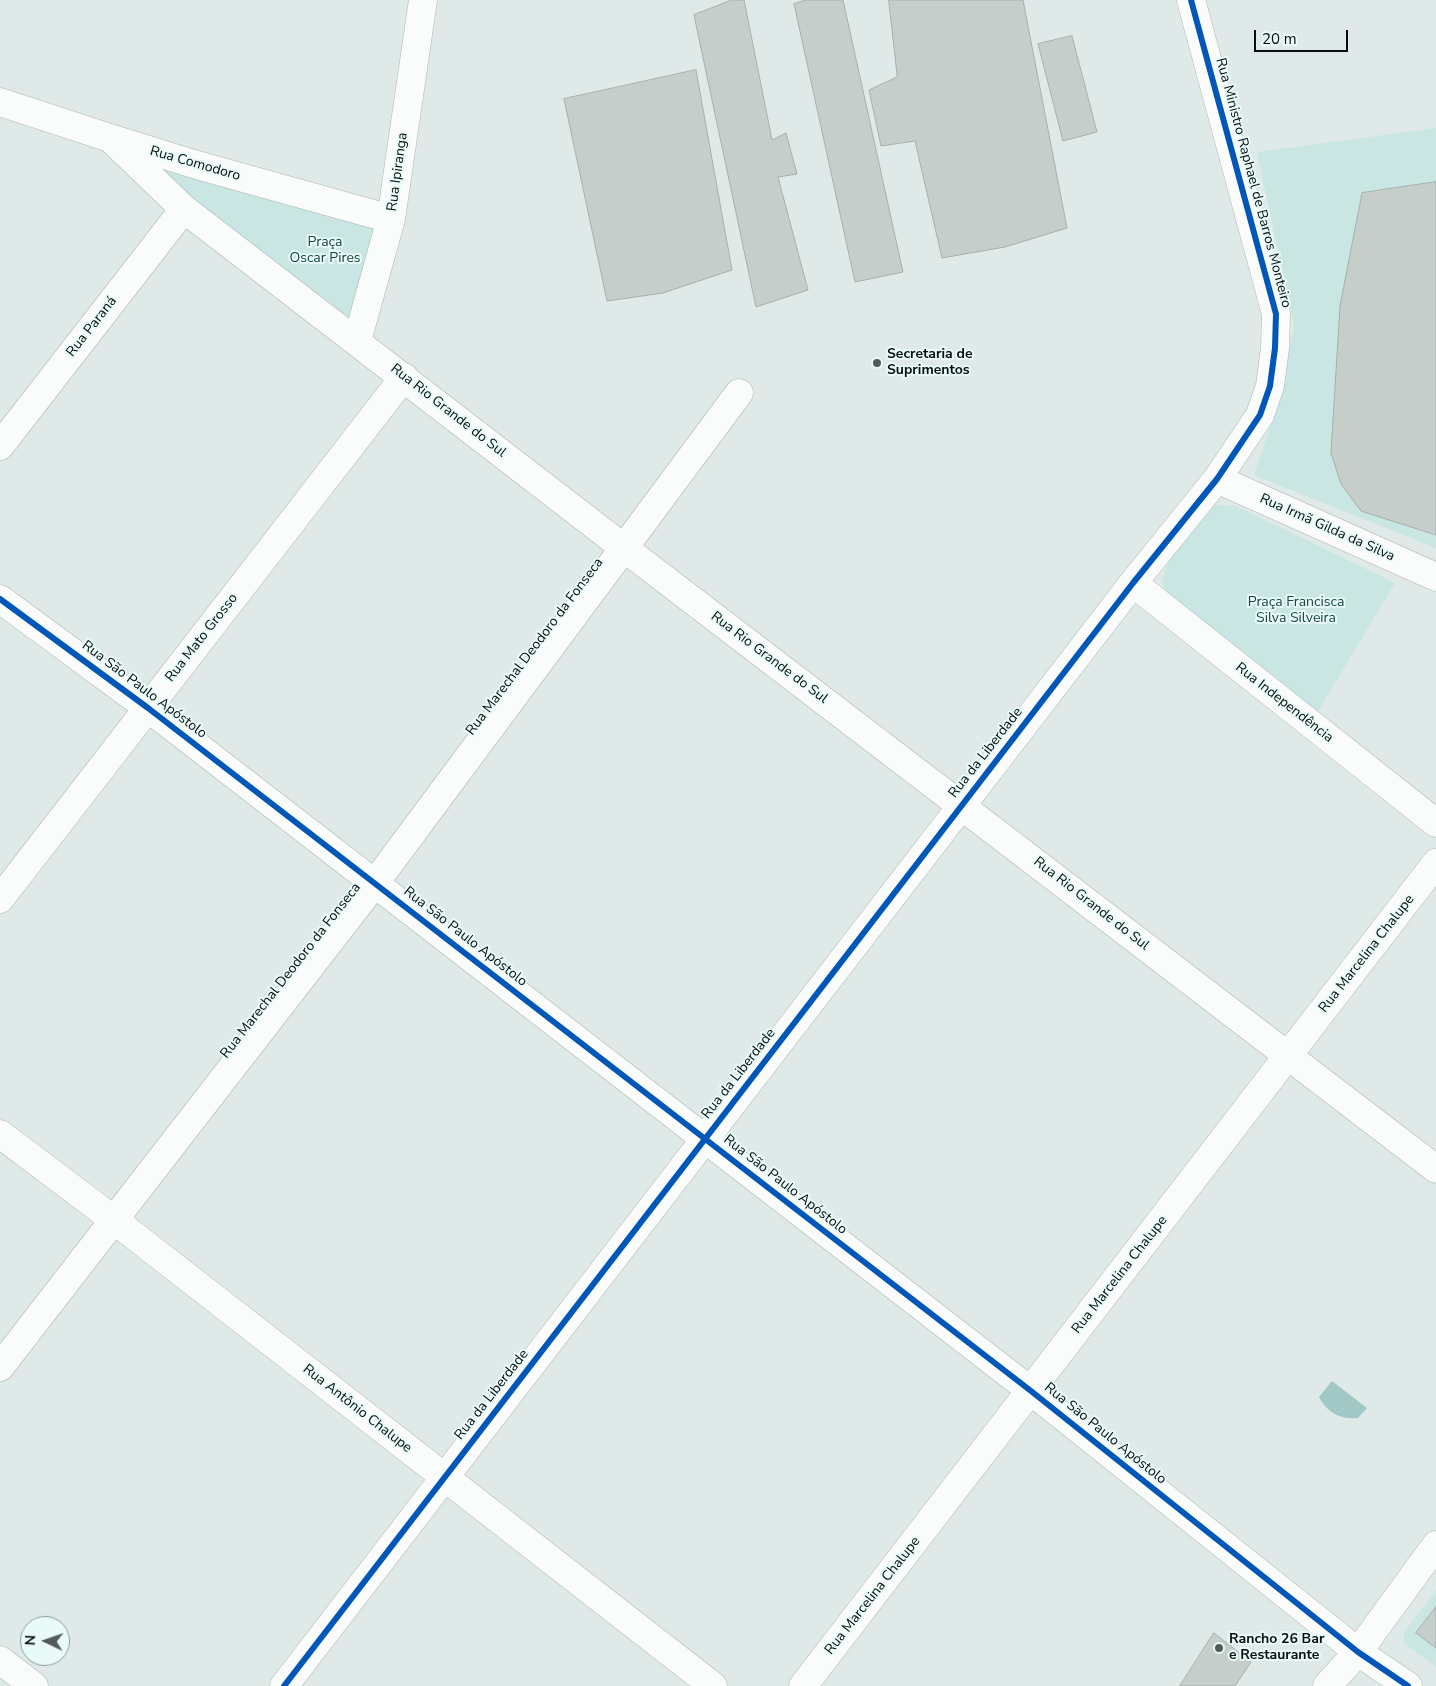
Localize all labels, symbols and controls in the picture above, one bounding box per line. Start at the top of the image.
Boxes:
scale bar [1256,20,1350,52]
text: 20 m [1262,29,1297,49]
street label: Rua Ministro Raphael de Barros Monteiro [1211,56,1295,310]
street label: Rua Ipiranga [384,132,412,212]
street label: Rua Comodoro [148,143,242,185]
park label: Praça Oscar Pires [289,235,361,268]
street label: Rua Paraná [63,293,121,361]
place label: Secretaria de Suprimentos [887,347,972,380]
marker: Secretaria de Suprimentos [871,357,883,369]
street label: Rua Rio Grande do Sul [387,361,509,461]
street label: Rua Irmã Gilda da Silva [1257,491,1397,565]
street label: Rua Marechal Deodoro da Fonseca [463,555,607,739]
street label: Rua Mato Grosso [162,590,242,686]
park label: Praça Francisca Silva Silveira [1248,595,1344,628]
street label: Rua Rio Grande do Sul [707,609,831,707]
street label: Rua São Paulo Apóstolo [78,637,210,743]
street label: Rua Independência [1232,660,1336,746]
street label: Rua da Liberdade [946,704,1026,802]
street label: Rua Rio Grande do Sul [1030,854,1152,954]
street label: Rua Marechal Deodoro da Fonseca [217,880,365,1062]
street label: Rua São Paulo Apóstolo [400,884,530,990]
street label: Rua Marcelina Chalupe [1316,892,1418,1016]
street label: Rua da Liberdade [699,1025,779,1123]
street label: Rua São Paulo Apóstolo [720,1132,850,1238]
street label: Rua Marcelina Chalupe [1069,1213,1171,1337]
street label: Rua da Liberdade [452,1346,532,1444]
street label: Rua Antônio Chalupe [299,1361,415,1457]
street label: Rua São Paulo Apóstolo [1041,1380,1169,1488]
street label: Rua Marcelina Chalupe [822,1534,924,1658]
north arrow [20,1616,70,1666]
place label: Rancho 26 Bar e Restaurante [1229,1632,1324,1664]
text: N [21,1635,40,1646]
marker: Rancho 26 Bar e Restaurante [1213,1642,1225,1654]

